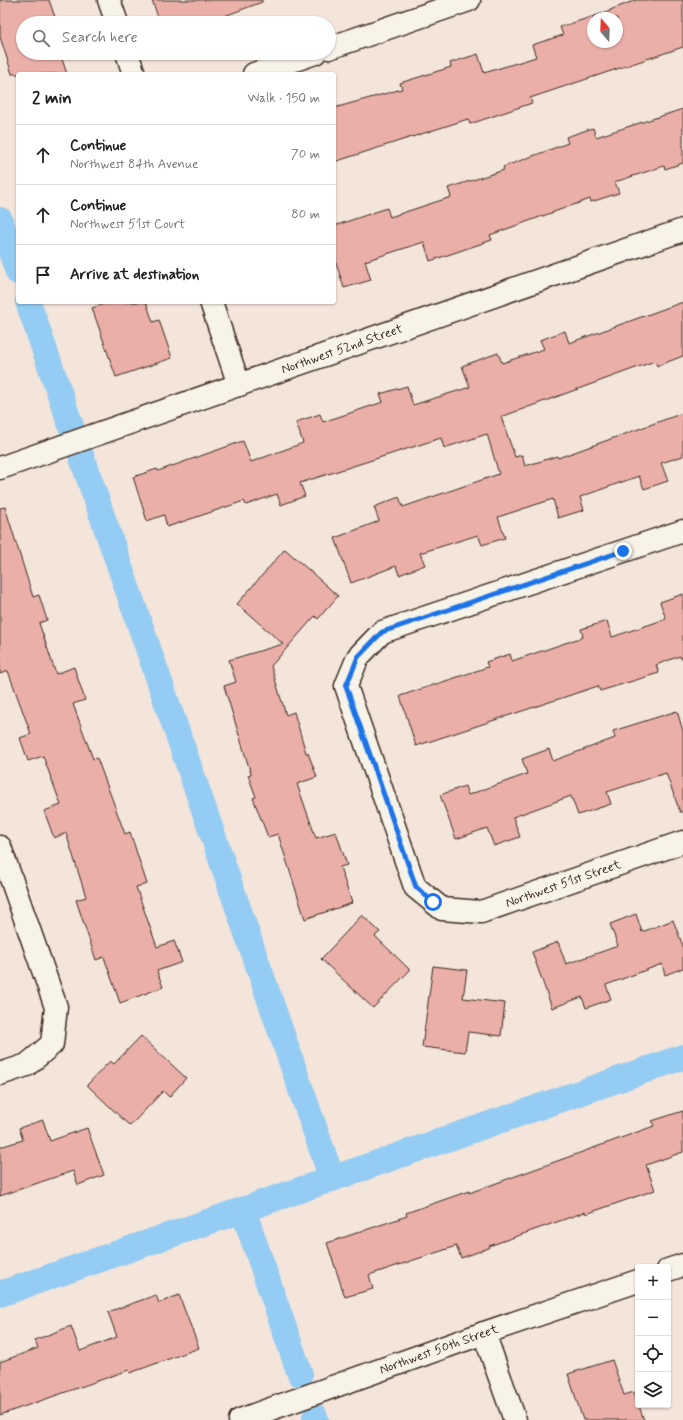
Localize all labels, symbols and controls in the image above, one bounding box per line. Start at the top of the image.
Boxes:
north arrow [587,12,623,48]
search box [16,16,336,60]
icon: search [30,27,52,49]
text: Search here [62,28,138,48]
text: 2 min [32,87,72,109]
text: Walk · 150 m [247,90,320,107]
text: Continue [70,136,126,156]
icon: ahead [32,144,54,166]
text: 70 m [291,146,320,163]
text: Northwest 84th Avenue [70,156,198,173]
text: Continue [70,196,126,216]
icon: ahead [32,204,54,226]
text: 80 m [291,206,320,223]
text: Northwest 51st Court [70,216,185,233]
icon: arrive [32,264,54,286]
text: Arrive at destination [70,265,199,285]
street label: Northwest 52nd Street [279,320,405,378]
route end [614,542,632,560]
street label: Northwest 51st Street [503,856,624,911]
route start [424,893,442,911]
map controls [635,1264,671,1408]
button: + [635,1264,671,1300]
button: − [635,1300,671,1336]
street label: Northwest 50th Street [377,1320,501,1378]
button: locate [635,1336,671,1372]
button: layers [635,1372,671,1408]

